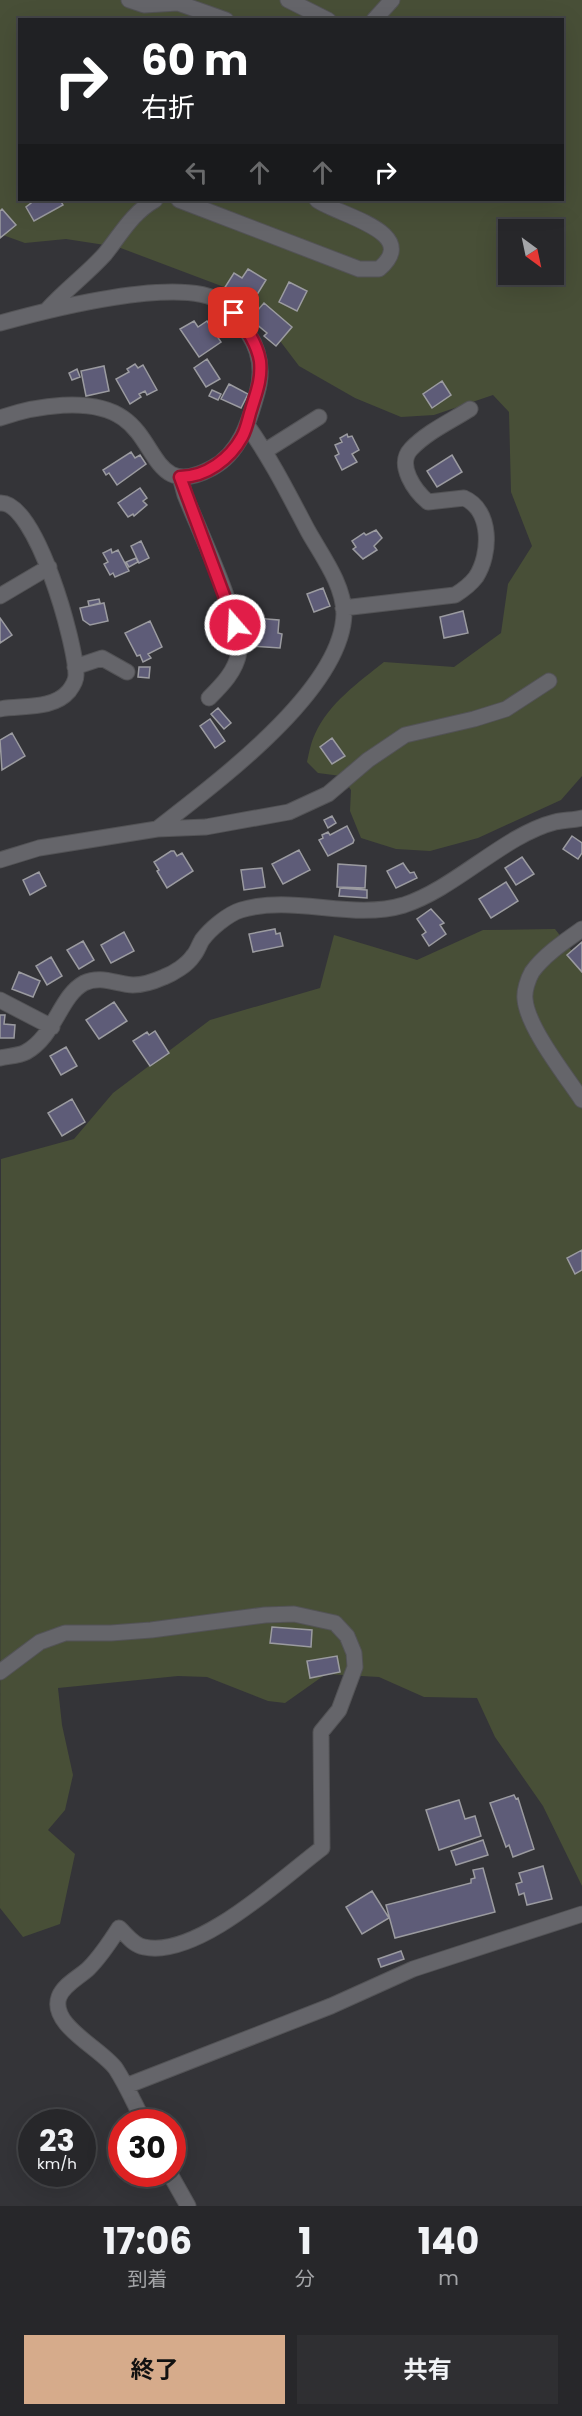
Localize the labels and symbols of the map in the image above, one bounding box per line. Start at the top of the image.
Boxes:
north arrow [498,219,564,285]
pin [208,287,259,338]
position arrow [203,593,267,657]
speed limit sign: 30 [108,2109,186,2187]

